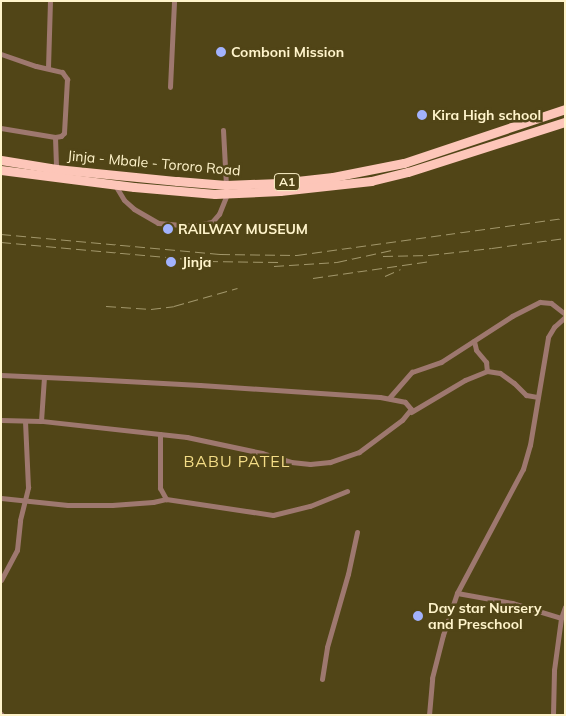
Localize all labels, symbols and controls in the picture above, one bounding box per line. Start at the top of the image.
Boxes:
place label: Comboni Mission [231,44,344,60]
marker: Comboni Mission [215,46,227,58]
place label: Kira High school [432,107,541,123]
marker: Kira High school [416,109,428,121]
street label: Jinja - Mbale - Tororo Road [67,147,241,179]
road number: A1 [273,172,301,192]
place label: RAILWAY MUSEUM [178,221,308,237]
marker: RAILWAY MUSEUM [162,223,174,235]
place label: Jinja [182,254,211,270]
marker: Jinja [164,255,178,269]
district label: BABU PATEL [182,451,292,471]
place label: Day star Nursery and Preschool [428,600,542,632]
marker: Day star Nursery and Preschool [412,610,424,622]

